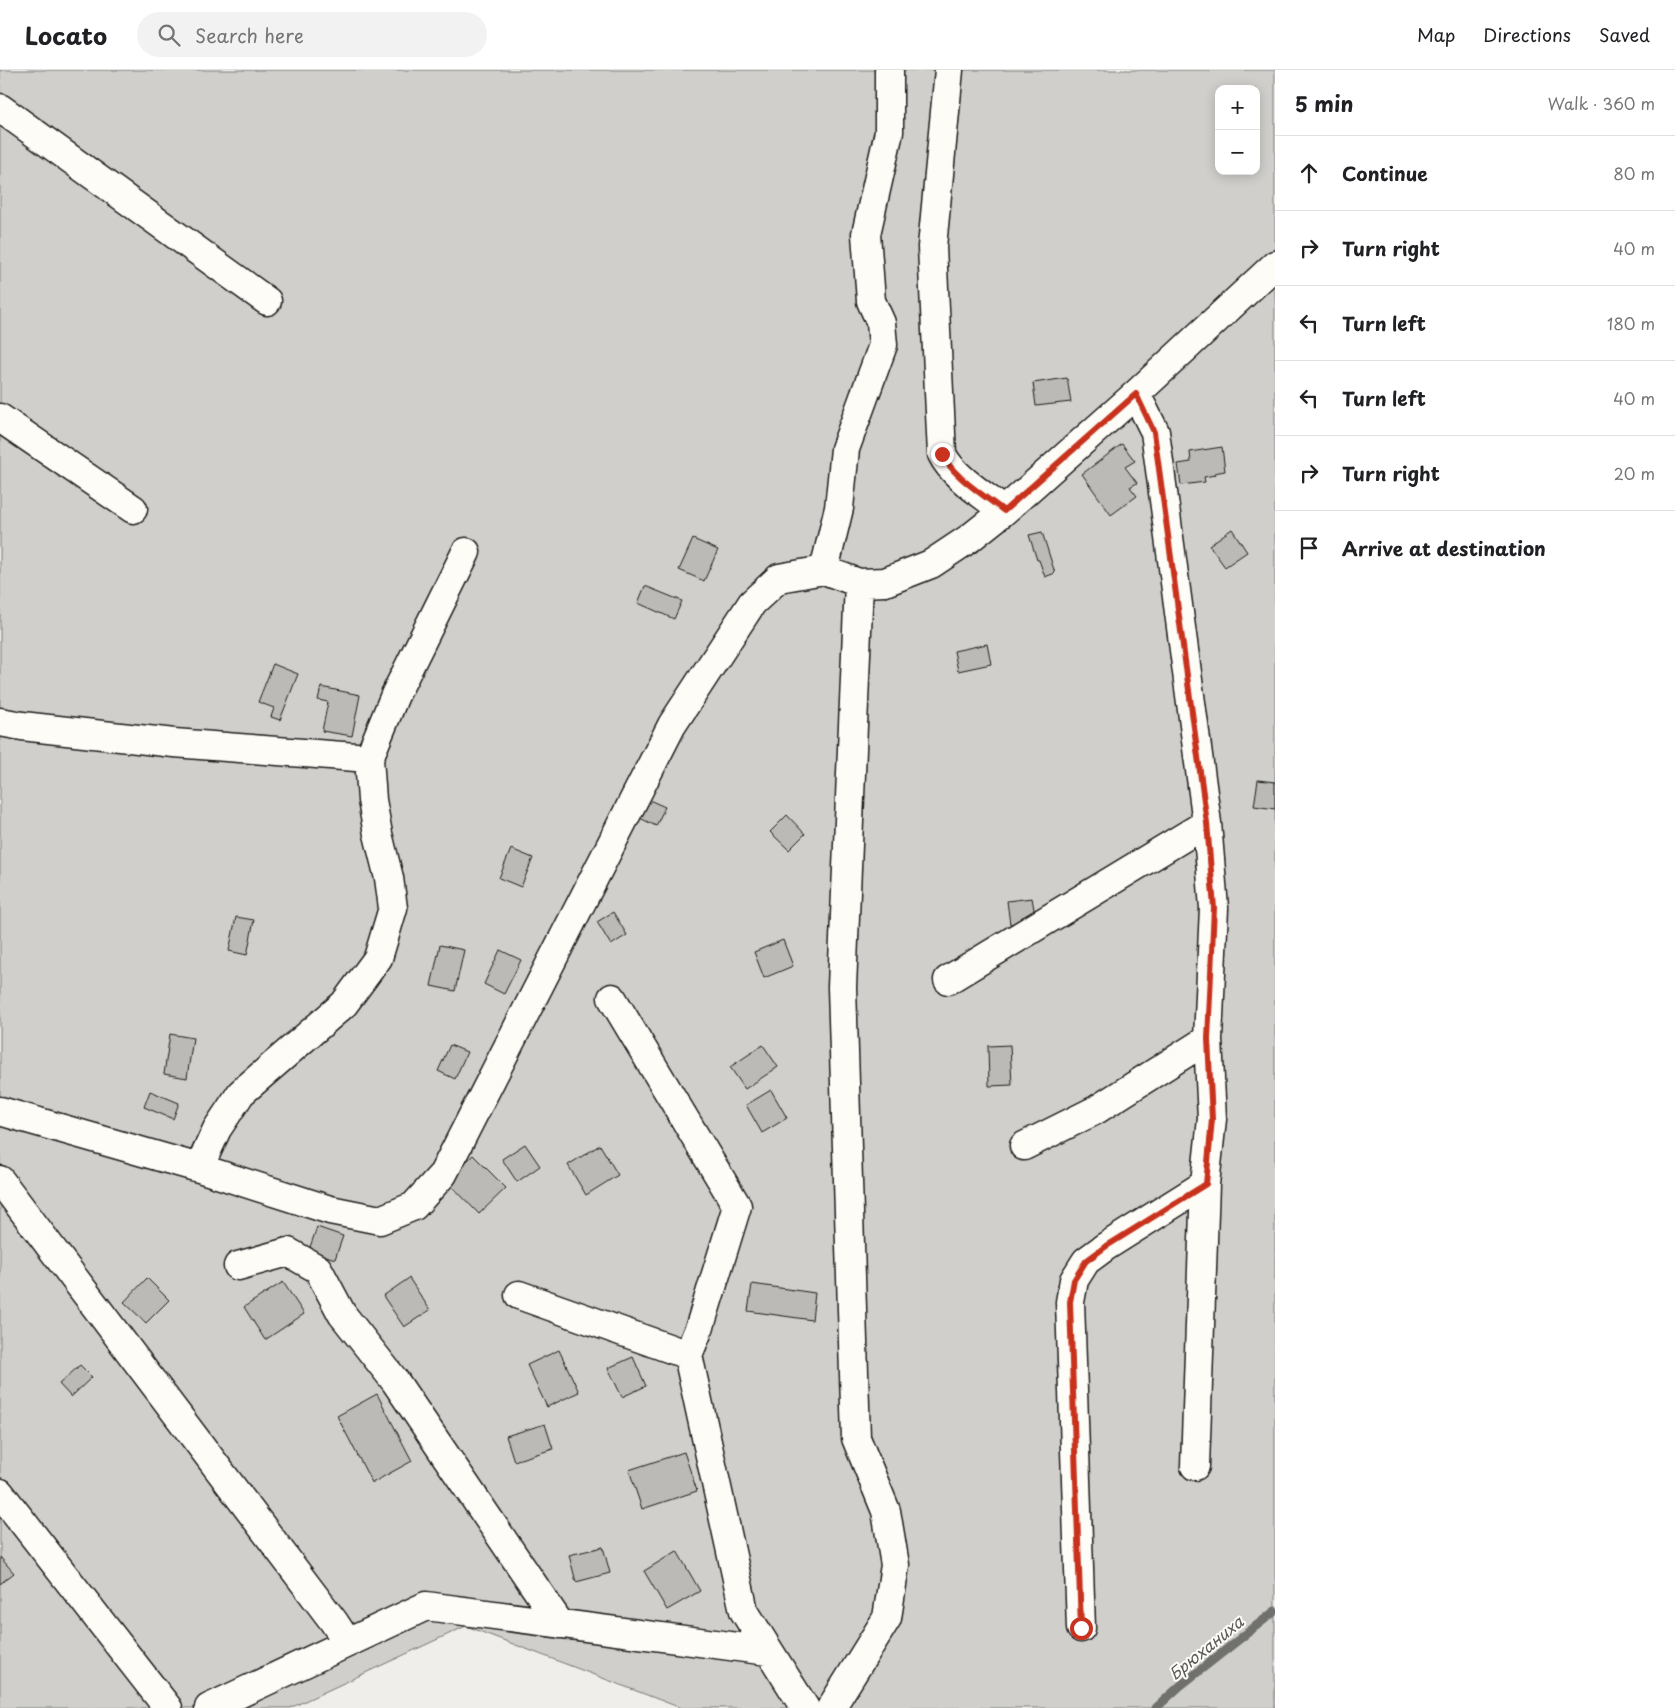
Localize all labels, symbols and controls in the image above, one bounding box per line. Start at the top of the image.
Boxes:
search box [137,12,487,57]
text: Locato [25,17,107,53]
icon: search [155,21,183,49]
text: Search here [195,21,304,49]
text: Map [1417,21,1455,48]
text: Directions [1483,21,1571,48]
text: Saved [1599,21,1650,48]
map controls [1215,85,1260,175]
button: + [1215,85,1260,130]
text: 5 min [1295,87,1353,119]
text: Walk · 360 m [1548,91,1655,115]
button: − [1215,130,1260,175]
icon: ahead [1295,159,1323,187]
text: Continue [1342,159,1428,187]
text: 80 m [1613,161,1655,185]
icon: right [1295,234,1323,262]
text: Turn right [1342,234,1440,262]
text: 40 m [1613,236,1655,260]
icon: left [1295,309,1323,337]
text: Turn left [1342,309,1426,337]
text: 180 m [1607,311,1655,335]
icon: left [1295,384,1323,412]
text: Turn left [1342,384,1426,412]
text: 40 m [1613,386,1655,410]
route end [931,443,954,466]
icon: right [1295,459,1323,487]
text: Turn right [1342,459,1440,487]
text: 20 m [1614,461,1655,485]
icon: arrive [1295,534,1323,562]
text: Arrive at destination [1342,534,1546,562]
water label: Брюханиха [1163,1609,1249,1685]
route start [1070,1617,1093,1640]

